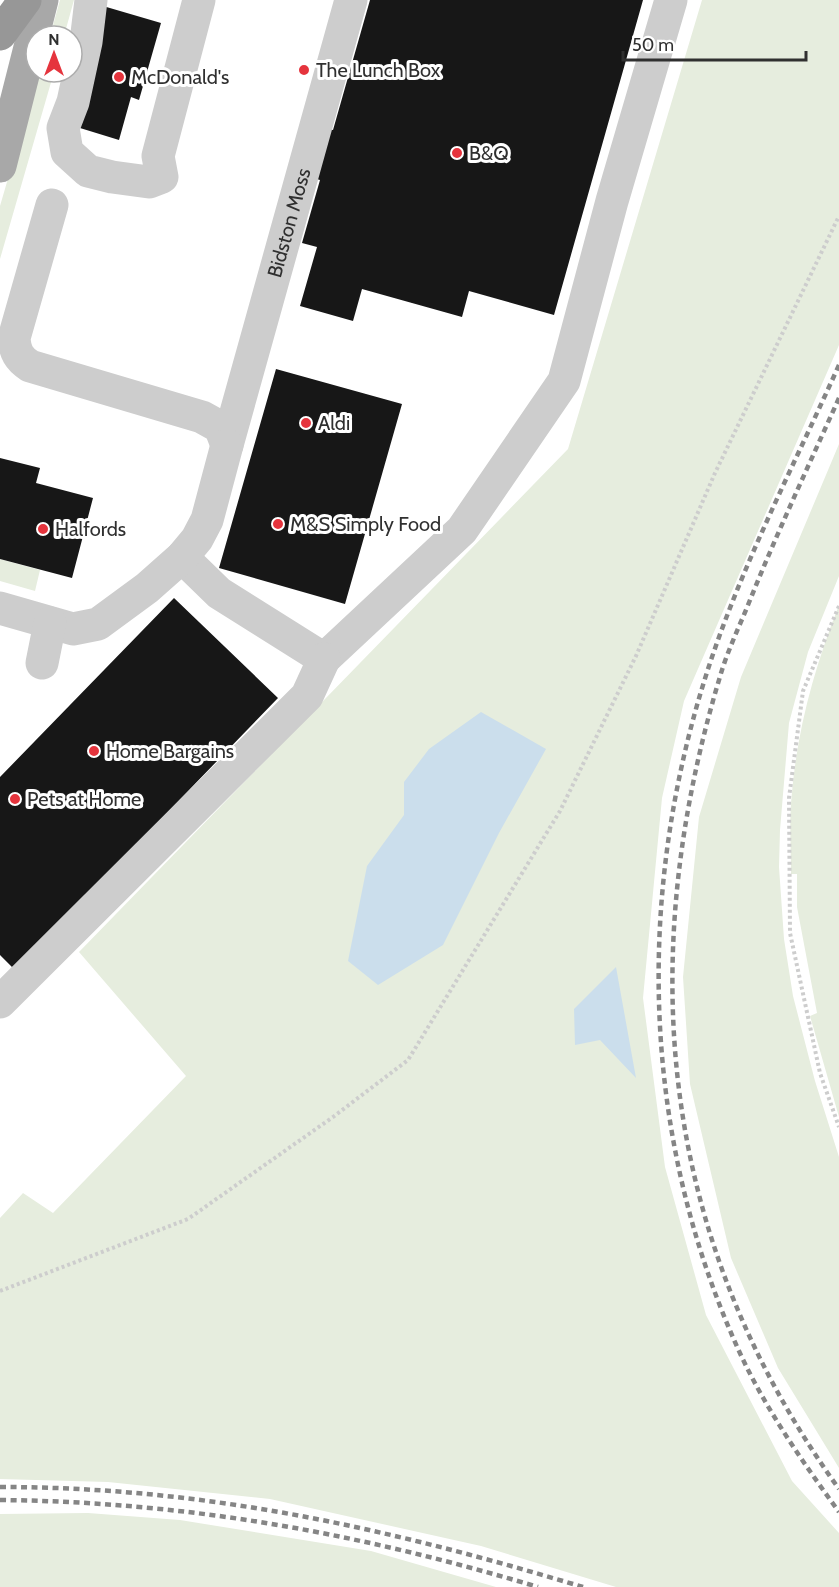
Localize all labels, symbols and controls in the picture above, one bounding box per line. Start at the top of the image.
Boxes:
north arrow [24,24,84,84]
scale bar [623,24,806,62]
text: N [48,30,60,49]
text: 50 m [632,34,674,56]
place label: The Lunch Box [316,58,441,82]
marker: The Lunch Box [297,63,311,77]
place label: McDonald's [131,65,229,89]
marker: McDonald's [112,70,126,84]
place label: B&Q [469,141,509,165]
marker: B&Q [450,146,464,160]
street label: Bidston Moss [262,165,316,280]
place label: Aldi [318,411,350,435]
marker: Aldi [299,416,313,430]
place label: M&S Simply Food [290,512,441,536]
place label: Halfords [55,517,126,541]
marker: M&S Simply Food [271,517,285,531]
marker: Halfords [36,522,50,536]
place label: Home Bargains [106,739,234,763]
marker: Home Bargains [87,744,101,758]
place label: Pets at Home [27,787,141,811]
marker: Pets at Home [8,792,22,806]

